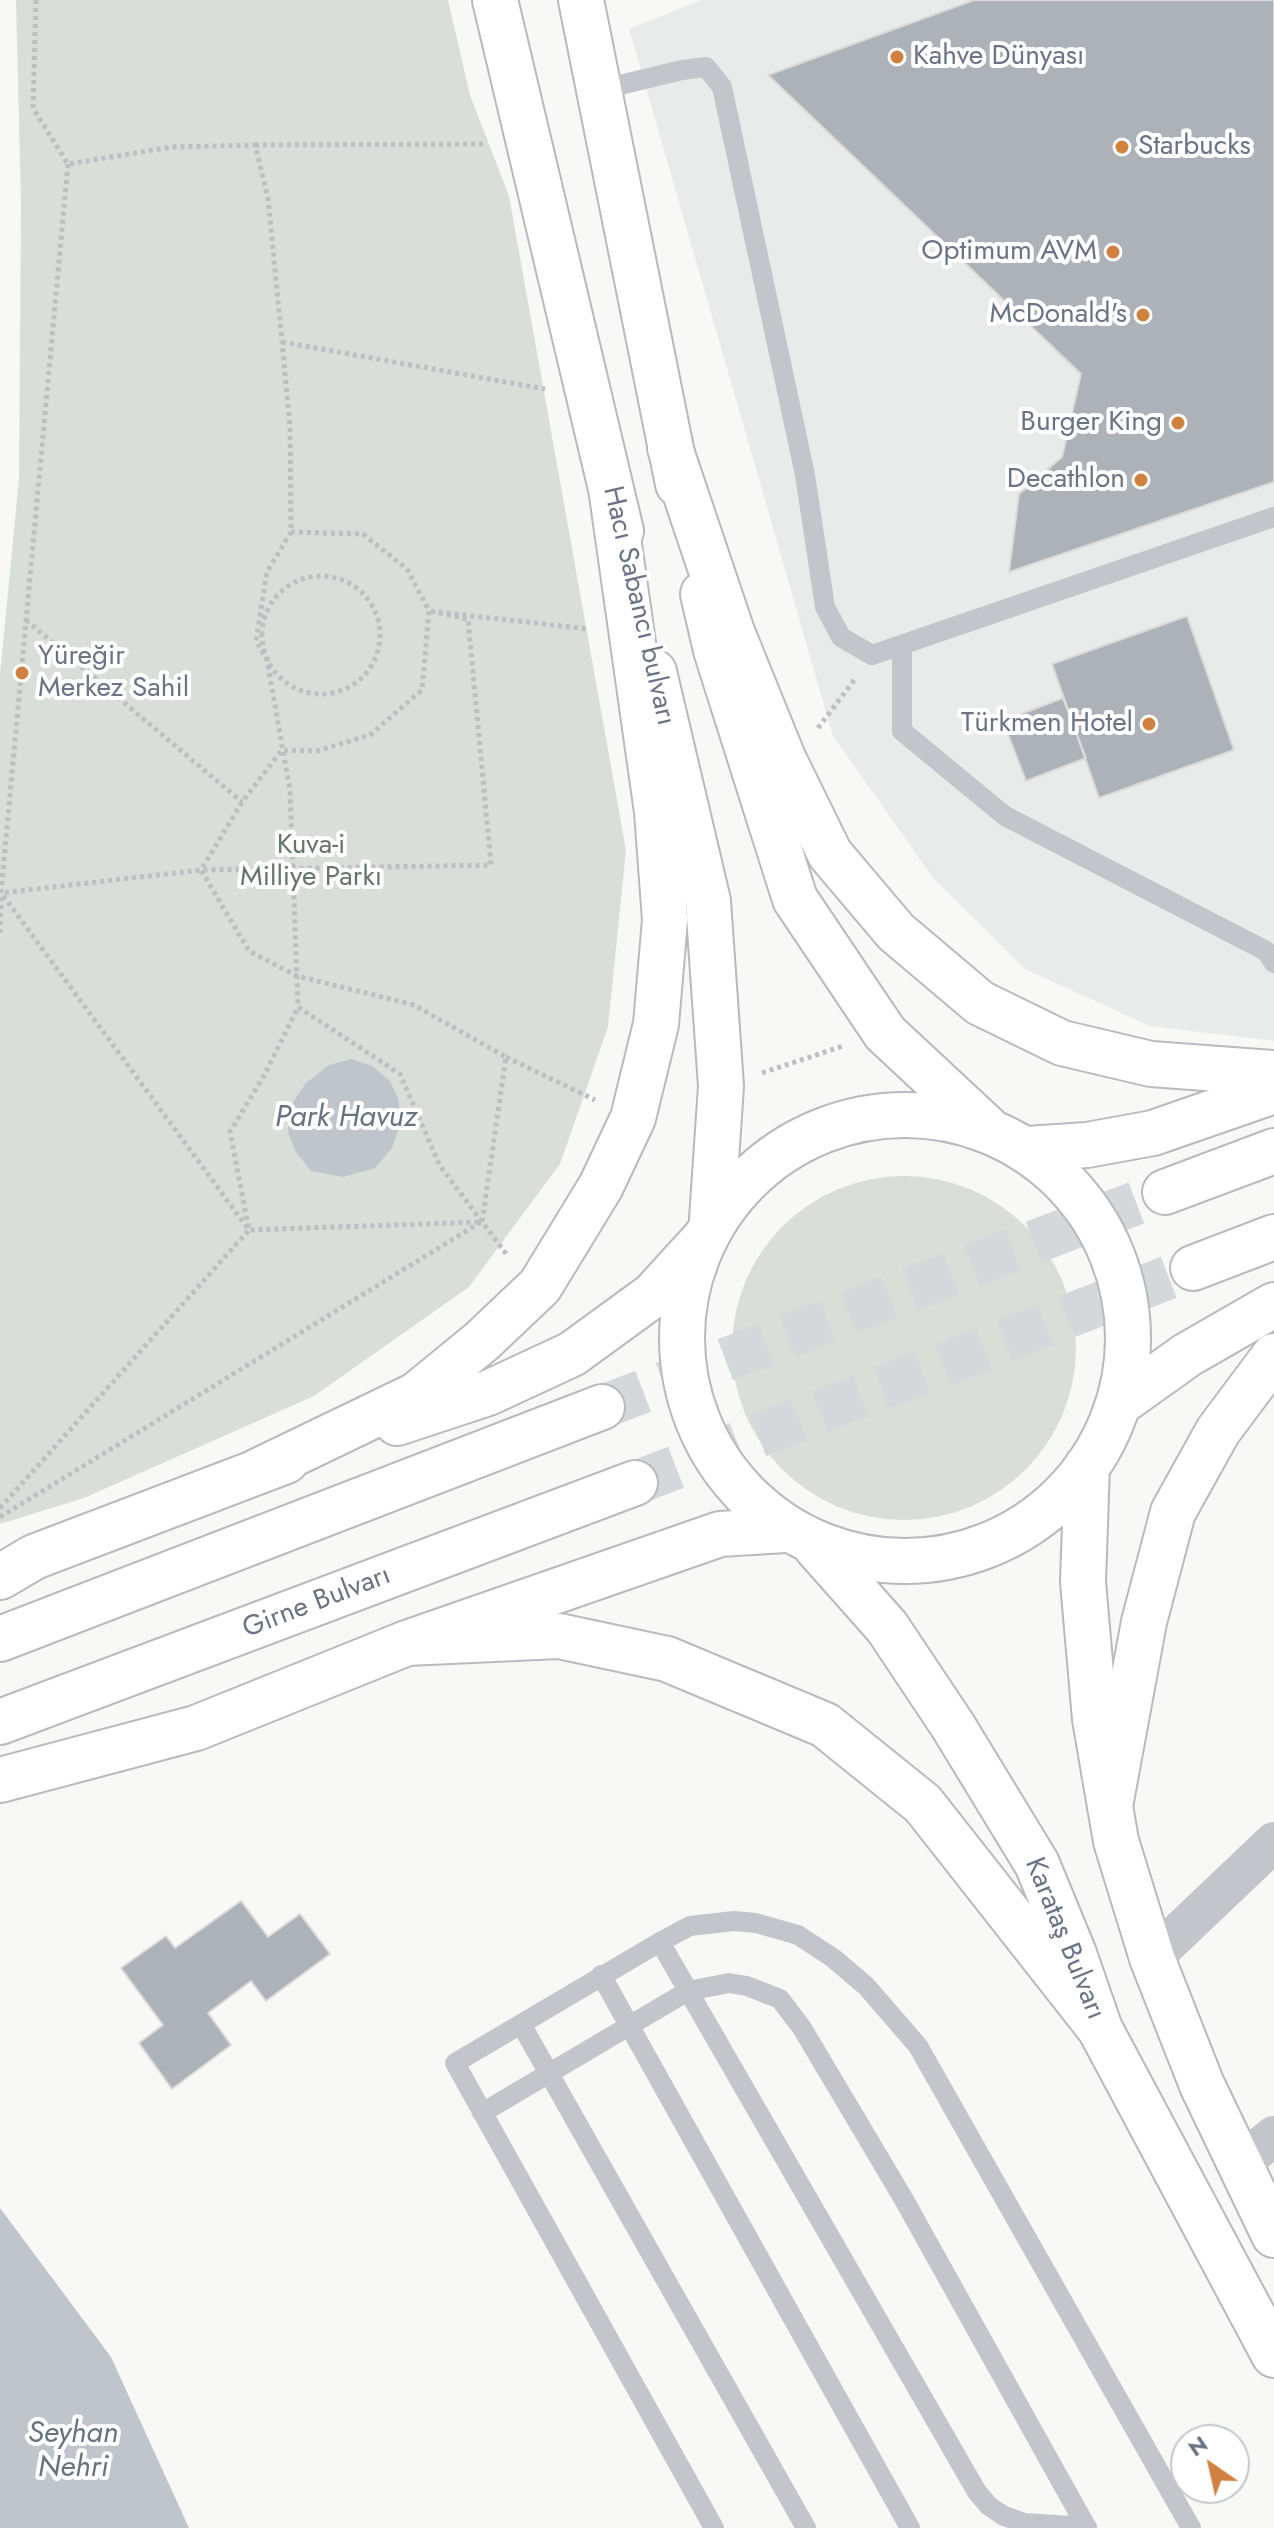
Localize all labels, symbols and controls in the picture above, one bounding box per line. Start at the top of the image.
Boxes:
place label: Kahve Dünyası [913,40,1084,74]
marker: Kahve Dünyası [888,48,906,66]
place label: Starbucks [1138,130,1251,164]
marker: Starbucks [1113,138,1131,156]
place label: Optimum AVM [921,235,1097,269]
marker: Optimum AVM [1104,243,1122,261]
place label: McDonald's [990,298,1127,332]
marker: McDonald's [1134,306,1152,324]
place label: Burger King [1020,406,1162,440]
marker: Burger King [1169,414,1187,432]
place label: Decathlon [1007,463,1125,497]
marker: Decathlon [1132,471,1150,489]
street label: Hacı Sabancı bulvarı [594,483,682,729]
place label: Yüreğir Merkez Sahil [38,640,189,706]
marker: Yüreğir Merkez Sahil [13,664,31,682]
place label: Türkmen Hotel [961,707,1133,741]
marker: Türkmen Hotel [1140,715,1158,733]
park label: Kuva-i Milliye Parkı [240,829,382,895]
water label: Park Havuz [275,1101,417,1137]
street label: Girne Bulvarı [238,1559,396,1647]
street label: Karataş Bulvarı [1016,1853,1112,2025]
water label: Seyhan Nehri [28,2417,118,2488]
north arrow [1170,2424,1250,2504]
text: N [1182,2428,1214,2464]

